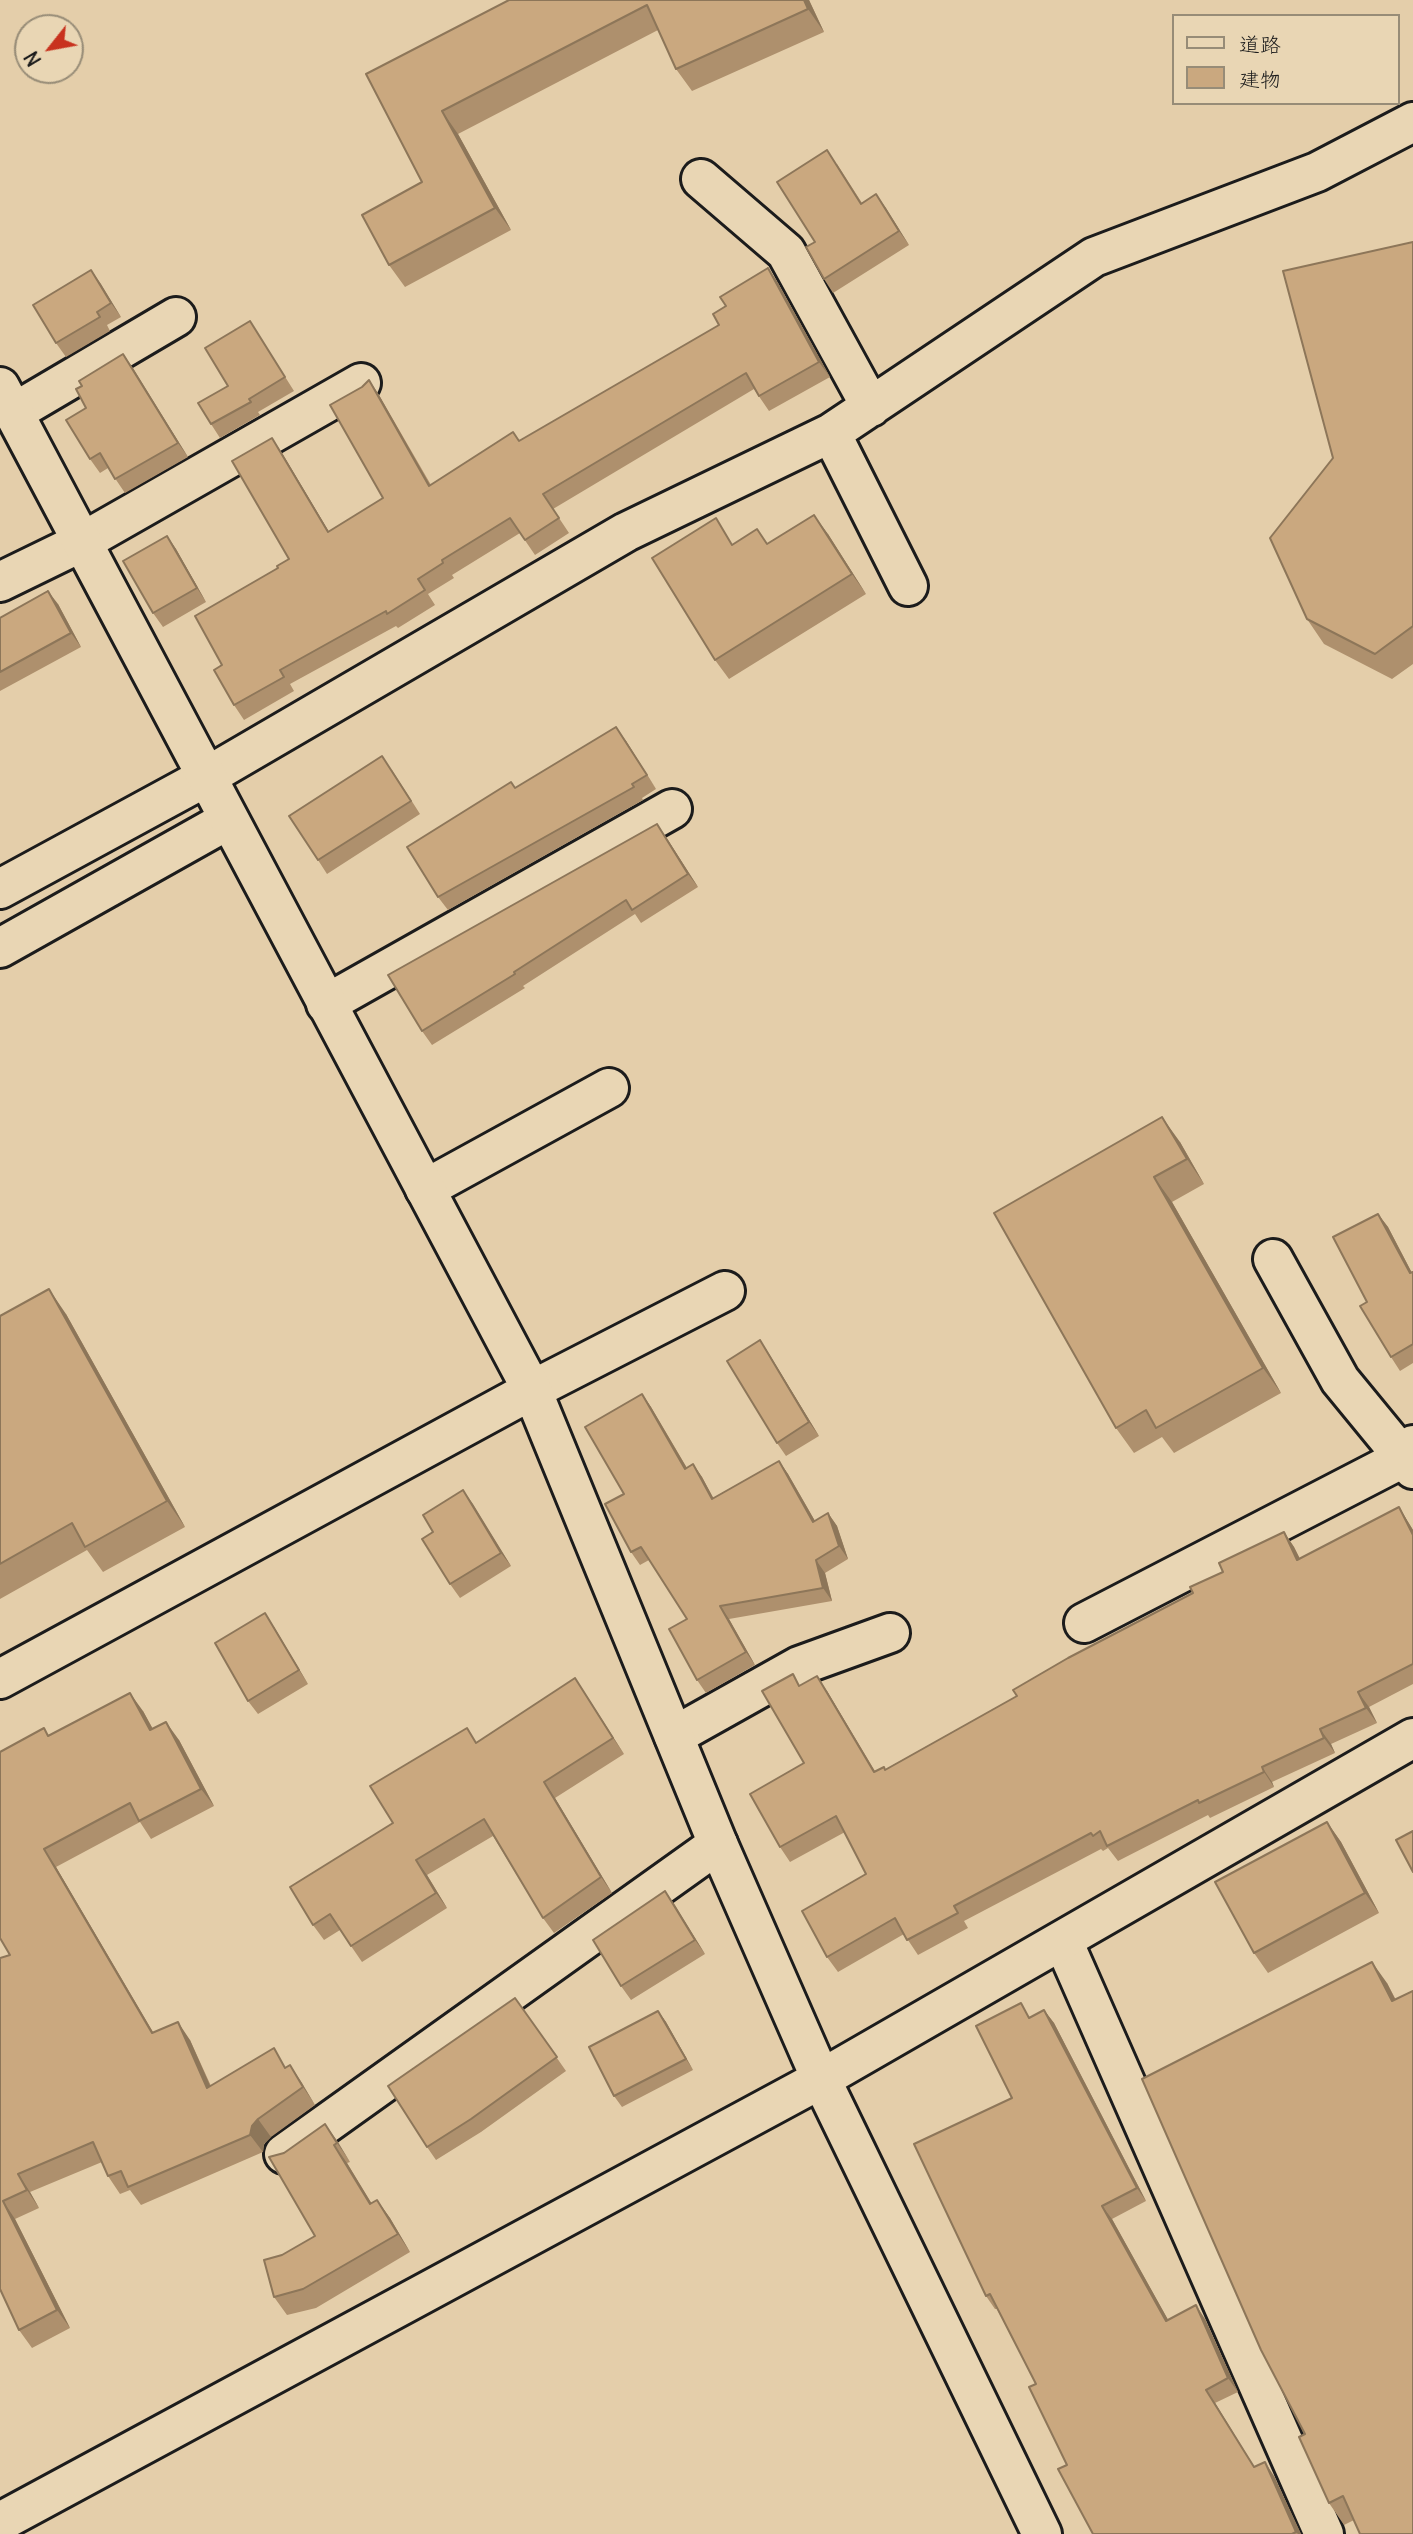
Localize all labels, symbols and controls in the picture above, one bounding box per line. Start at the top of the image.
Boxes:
north arrow [14,14,84,84]
legend [1172,14,1399,105]
text: 道路 [1239,31,1281,58]
text: N [19,47,46,71]
text: 建物 [1239,66,1281,93]

